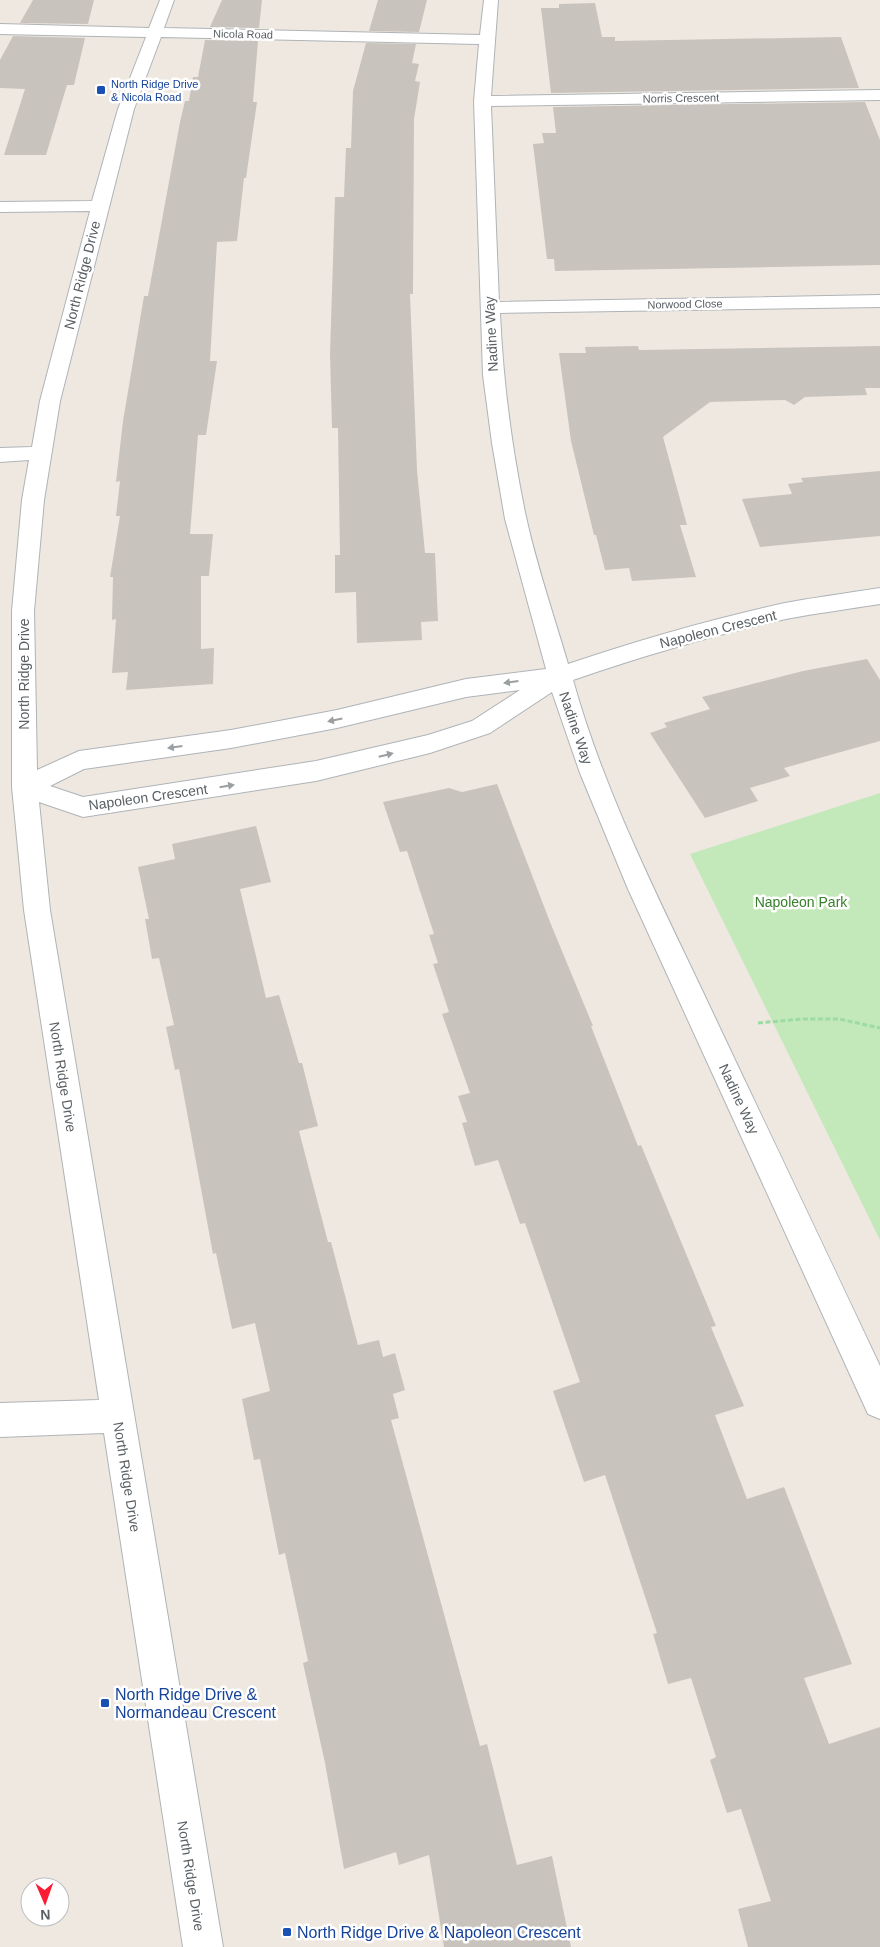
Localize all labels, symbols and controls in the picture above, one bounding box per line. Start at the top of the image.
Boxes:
street label: Nicola Road [213,27,273,41]
place label: North Ridge Drive & Nicola Road [111,78,198,103]
marker: North Ridge Drive & Nicola Road [95,84,107,96]
street label: Norris Crescent [643,91,719,105]
street label: North Ridge Drive [61,219,103,331]
street label: Nadine Way [481,296,501,372]
street label: Norwood Close [647,297,723,311]
street label: Napoleon Crescent [658,607,778,651]
street label: North Ridge Drive [16,618,32,730]
one-way arrow [502,678,518,686]
street label: Nadine Way [556,690,596,766]
one-way arrow [327,716,343,724]
one-way arrow [167,743,183,751]
one-way arrow [378,751,393,759]
street label: Napoleon Crescent [88,781,209,813]
one-way arrow [219,782,235,790]
park label: Napoleon Park [755,894,848,910]
street label: North Ridge Drive [46,1021,80,1133]
street label: Nadine Way [716,1061,762,1137]
street label: North Ridge Drive [110,1421,144,1533]
place label: North Ridge Drive & Normandeau Crescent [115,1686,277,1721]
marker: North Ridge Drive & Normandeau Crescent [99,1697,111,1709]
street label: North Ridge Drive [174,1820,208,1932]
north arrow [20,1877,70,1927]
text: N [40,1907,51,1923]
place label: North Ridge Drive & Napoleon Crescent [297,1924,581,1941]
marker: North Ridge Drive & Napoleon Crescent [281,1926,293,1938]

